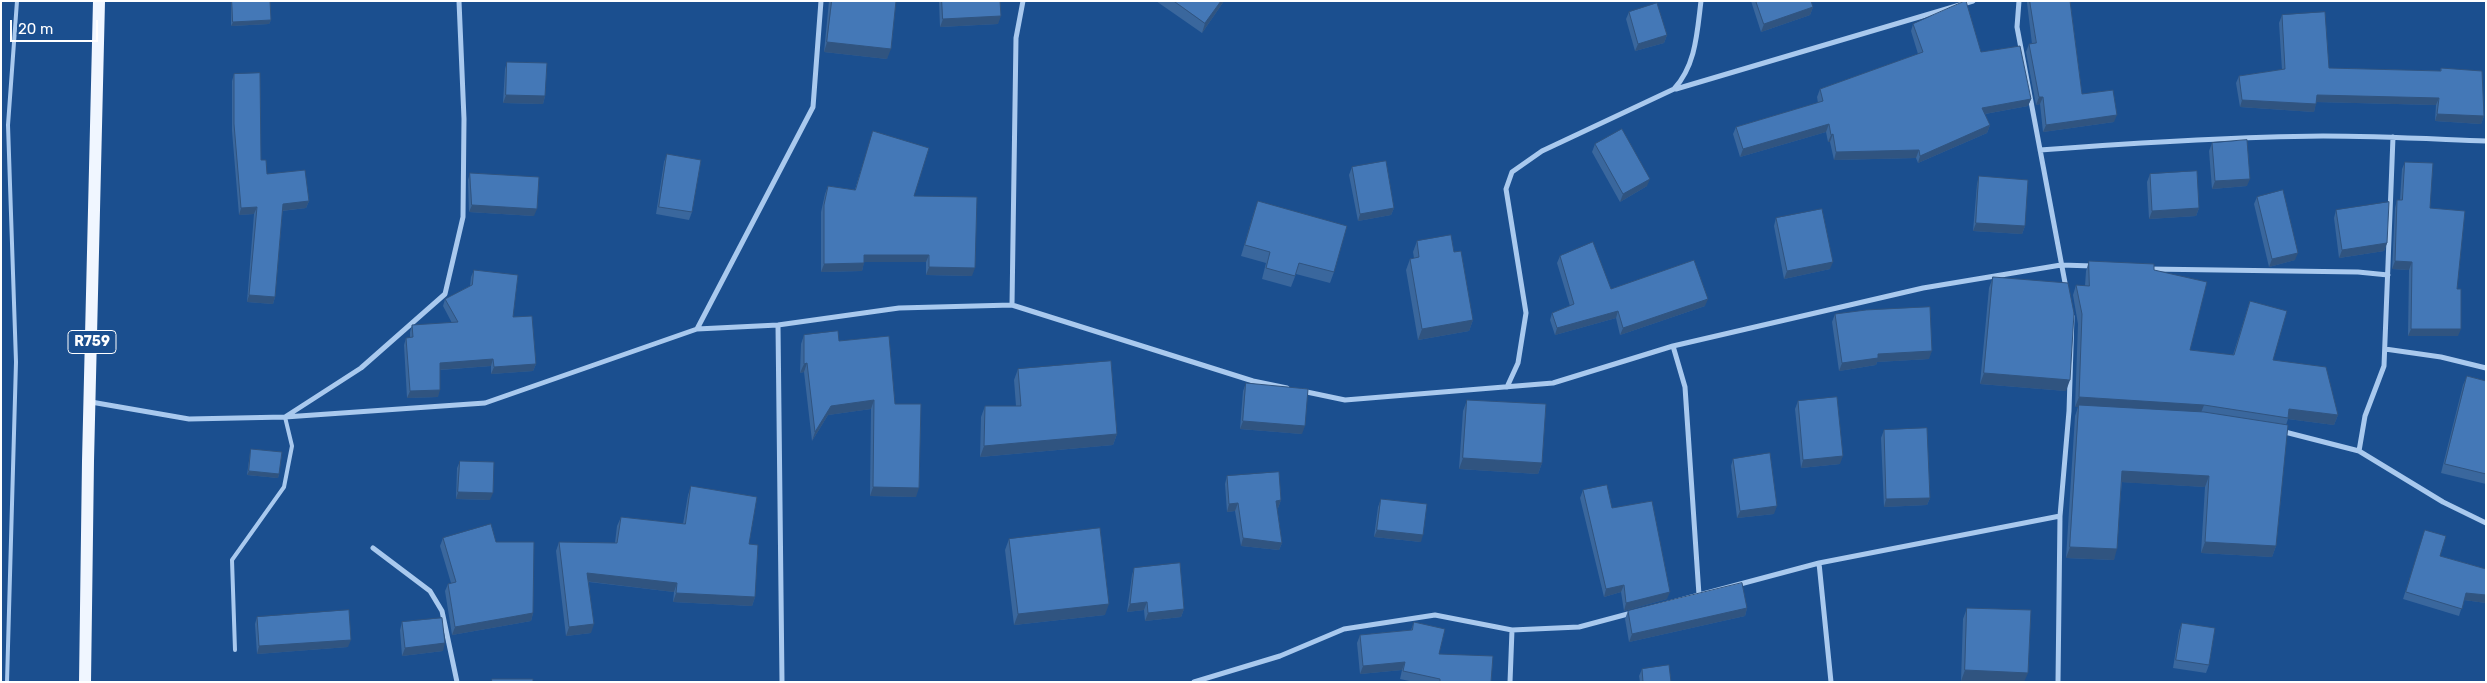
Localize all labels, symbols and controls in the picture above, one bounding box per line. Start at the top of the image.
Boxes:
scale bar [12,10,100,42]
text: 20 m [18,20,53,38]
road number: R759 [68,331,116,354]

